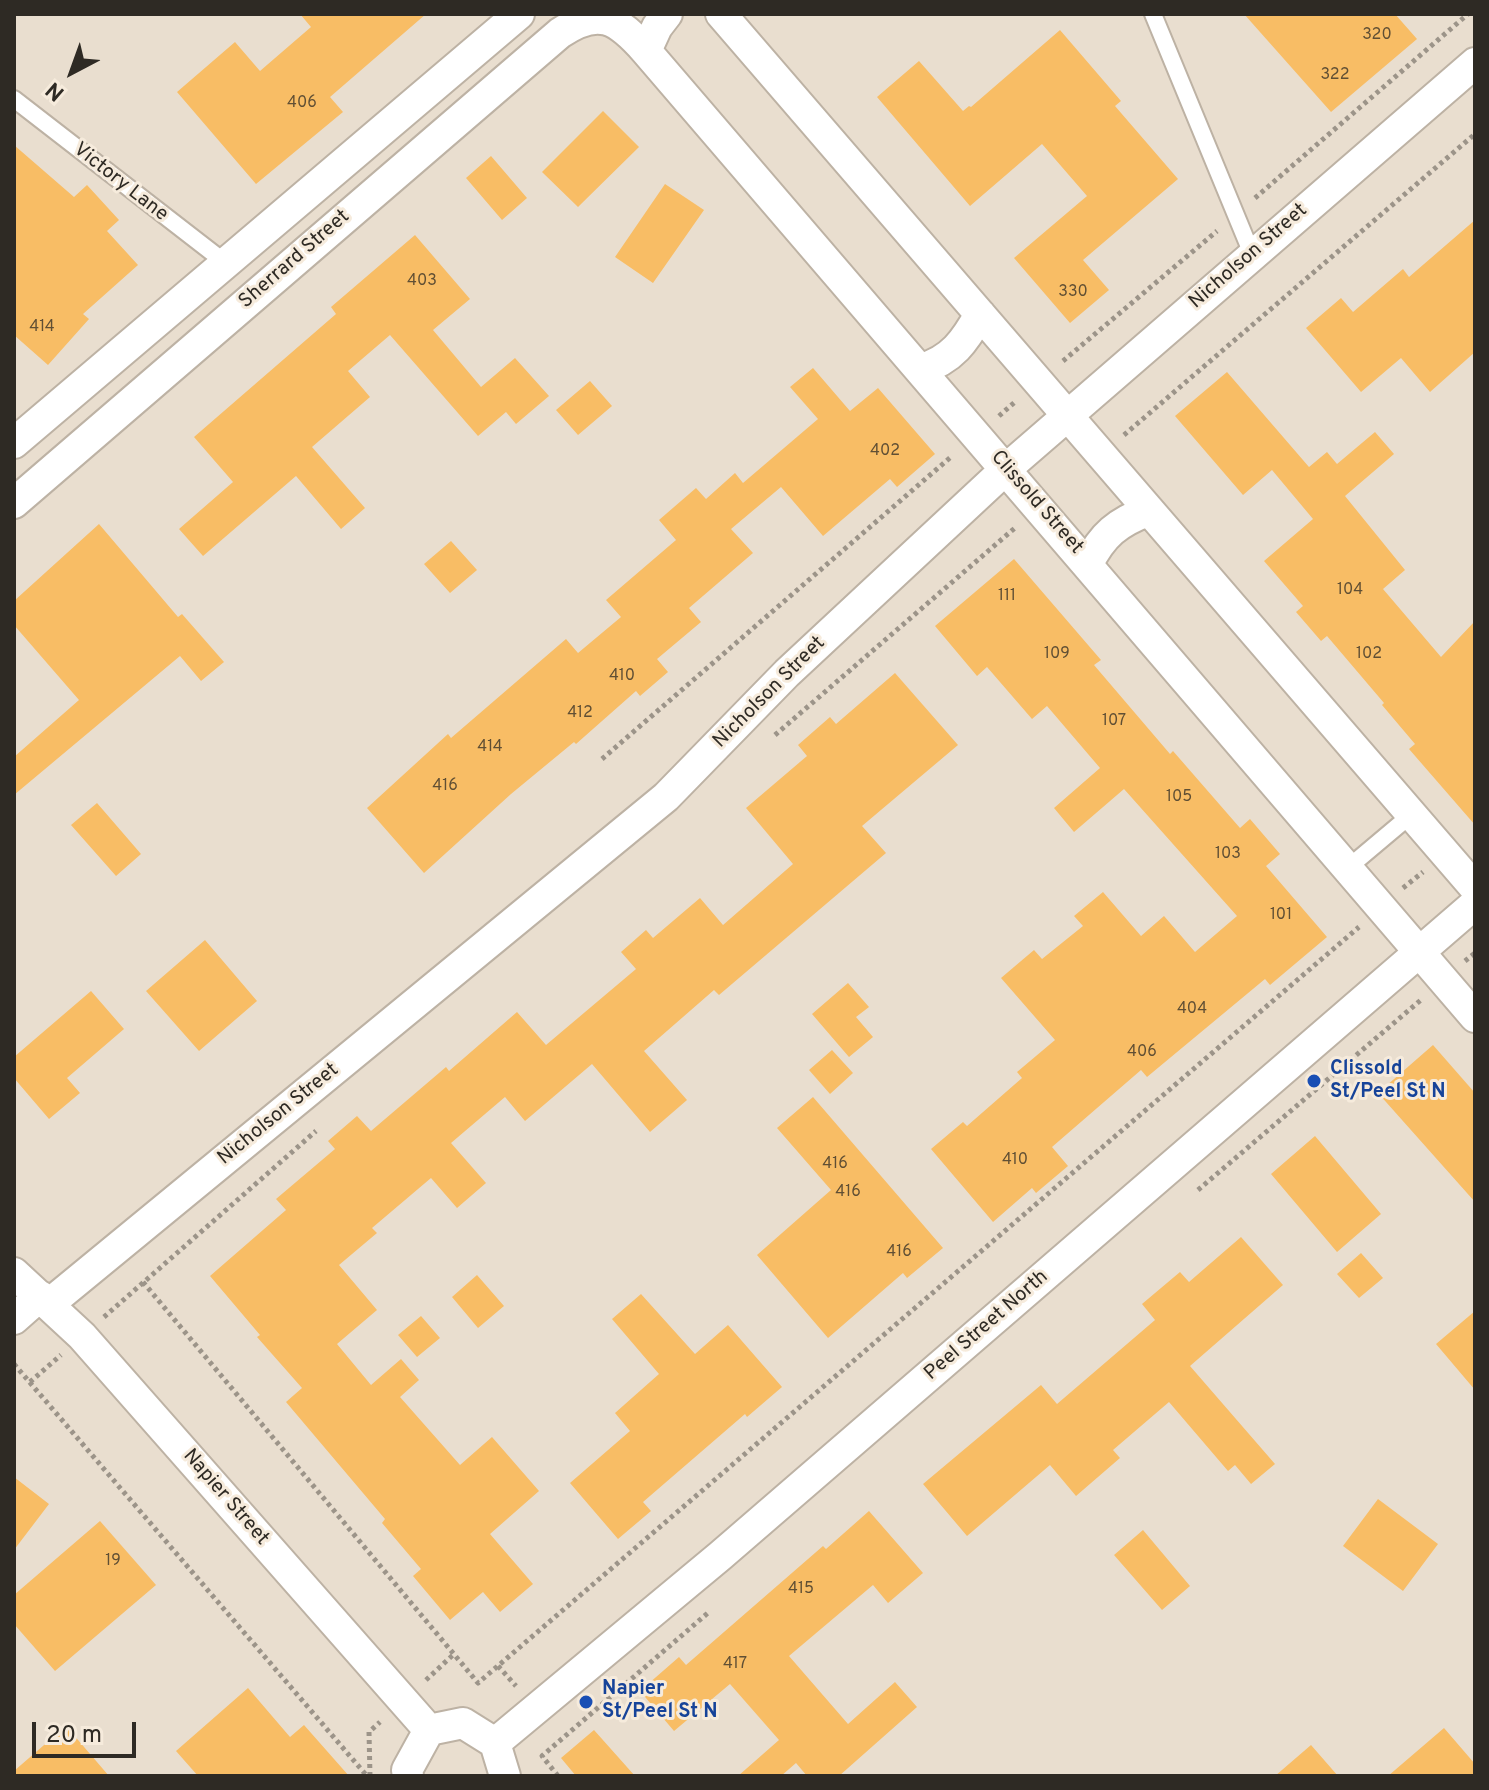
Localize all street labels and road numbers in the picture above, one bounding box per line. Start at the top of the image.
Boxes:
street label: Victory Lane [68,138,172,228]
street label: Nicholson Street [1185,199,1313,315]
street label: Sherrard Street [235,205,355,315]
street label: Clissold Street [985,446,1087,560]
street label: Nicholson Street [709,632,831,754]
street label: Nicholson Street [214,1059,344,1171]
street label: Peel Street North [920,1266,1054,1386]
street label: Napier Street [177,1445,273,1551]

